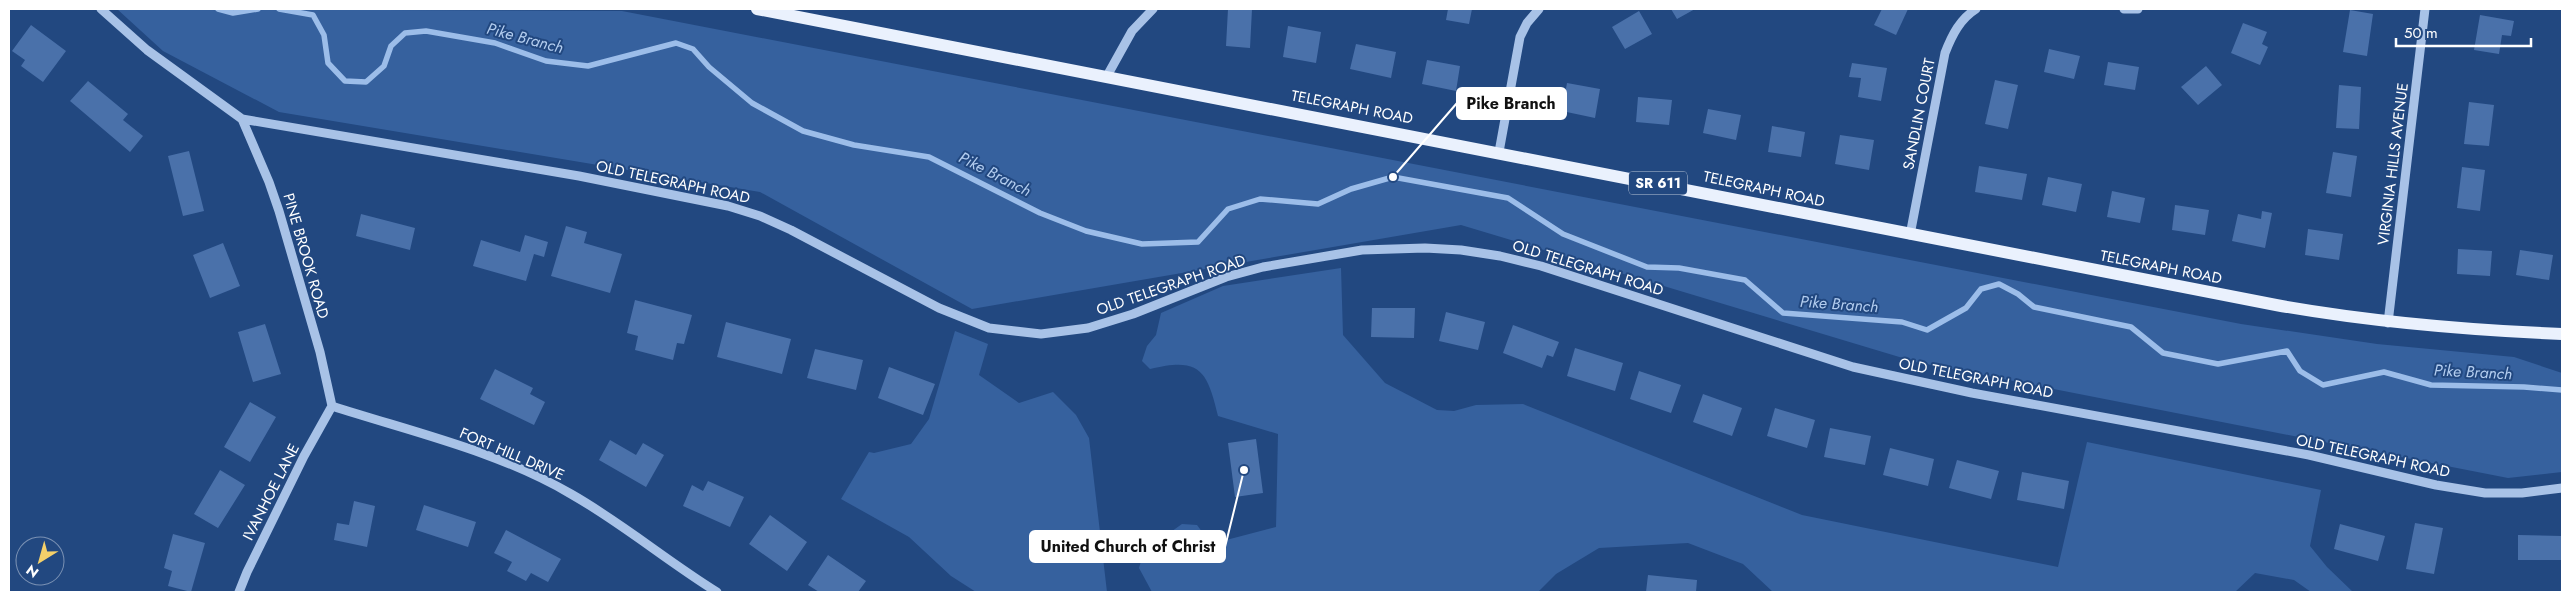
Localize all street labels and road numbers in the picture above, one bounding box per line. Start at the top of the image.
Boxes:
street label: SANDLIN COURT [1897,56,1941,172]
street label: VIRGINIA HILLS AVENUE [2372,82,2414,246]
street label: TELEGRAPH ROAD [1289,84,1415,130]
street label: OLD TELEGRAPH ROAD [594,155,752,209]
street label: TELEGRAPH ROAD [1701,165,1827,213]
road number: SR 611 [1629,172,1687,194]
street label: PINE BROOK ROAD [278,191,334,321]
street label: OLD TELEGRAPH ROAD [1510,235,1666,301]
street label: TELEGRAPH ROAD [2098,244,2224,290]
street label: OLD TELEGRAPH ROAD [1093,249,1249,321]
street label: OLD TELEGRAPH ROAD [1897,352,2055,404]
street label: FORT HILL DRIVE [456,422,568,486]
street label: OLD TELEGRAPH ROAD [2294,429,2452,483]
street label: IVANHOE LANE [237,440,305,544]

